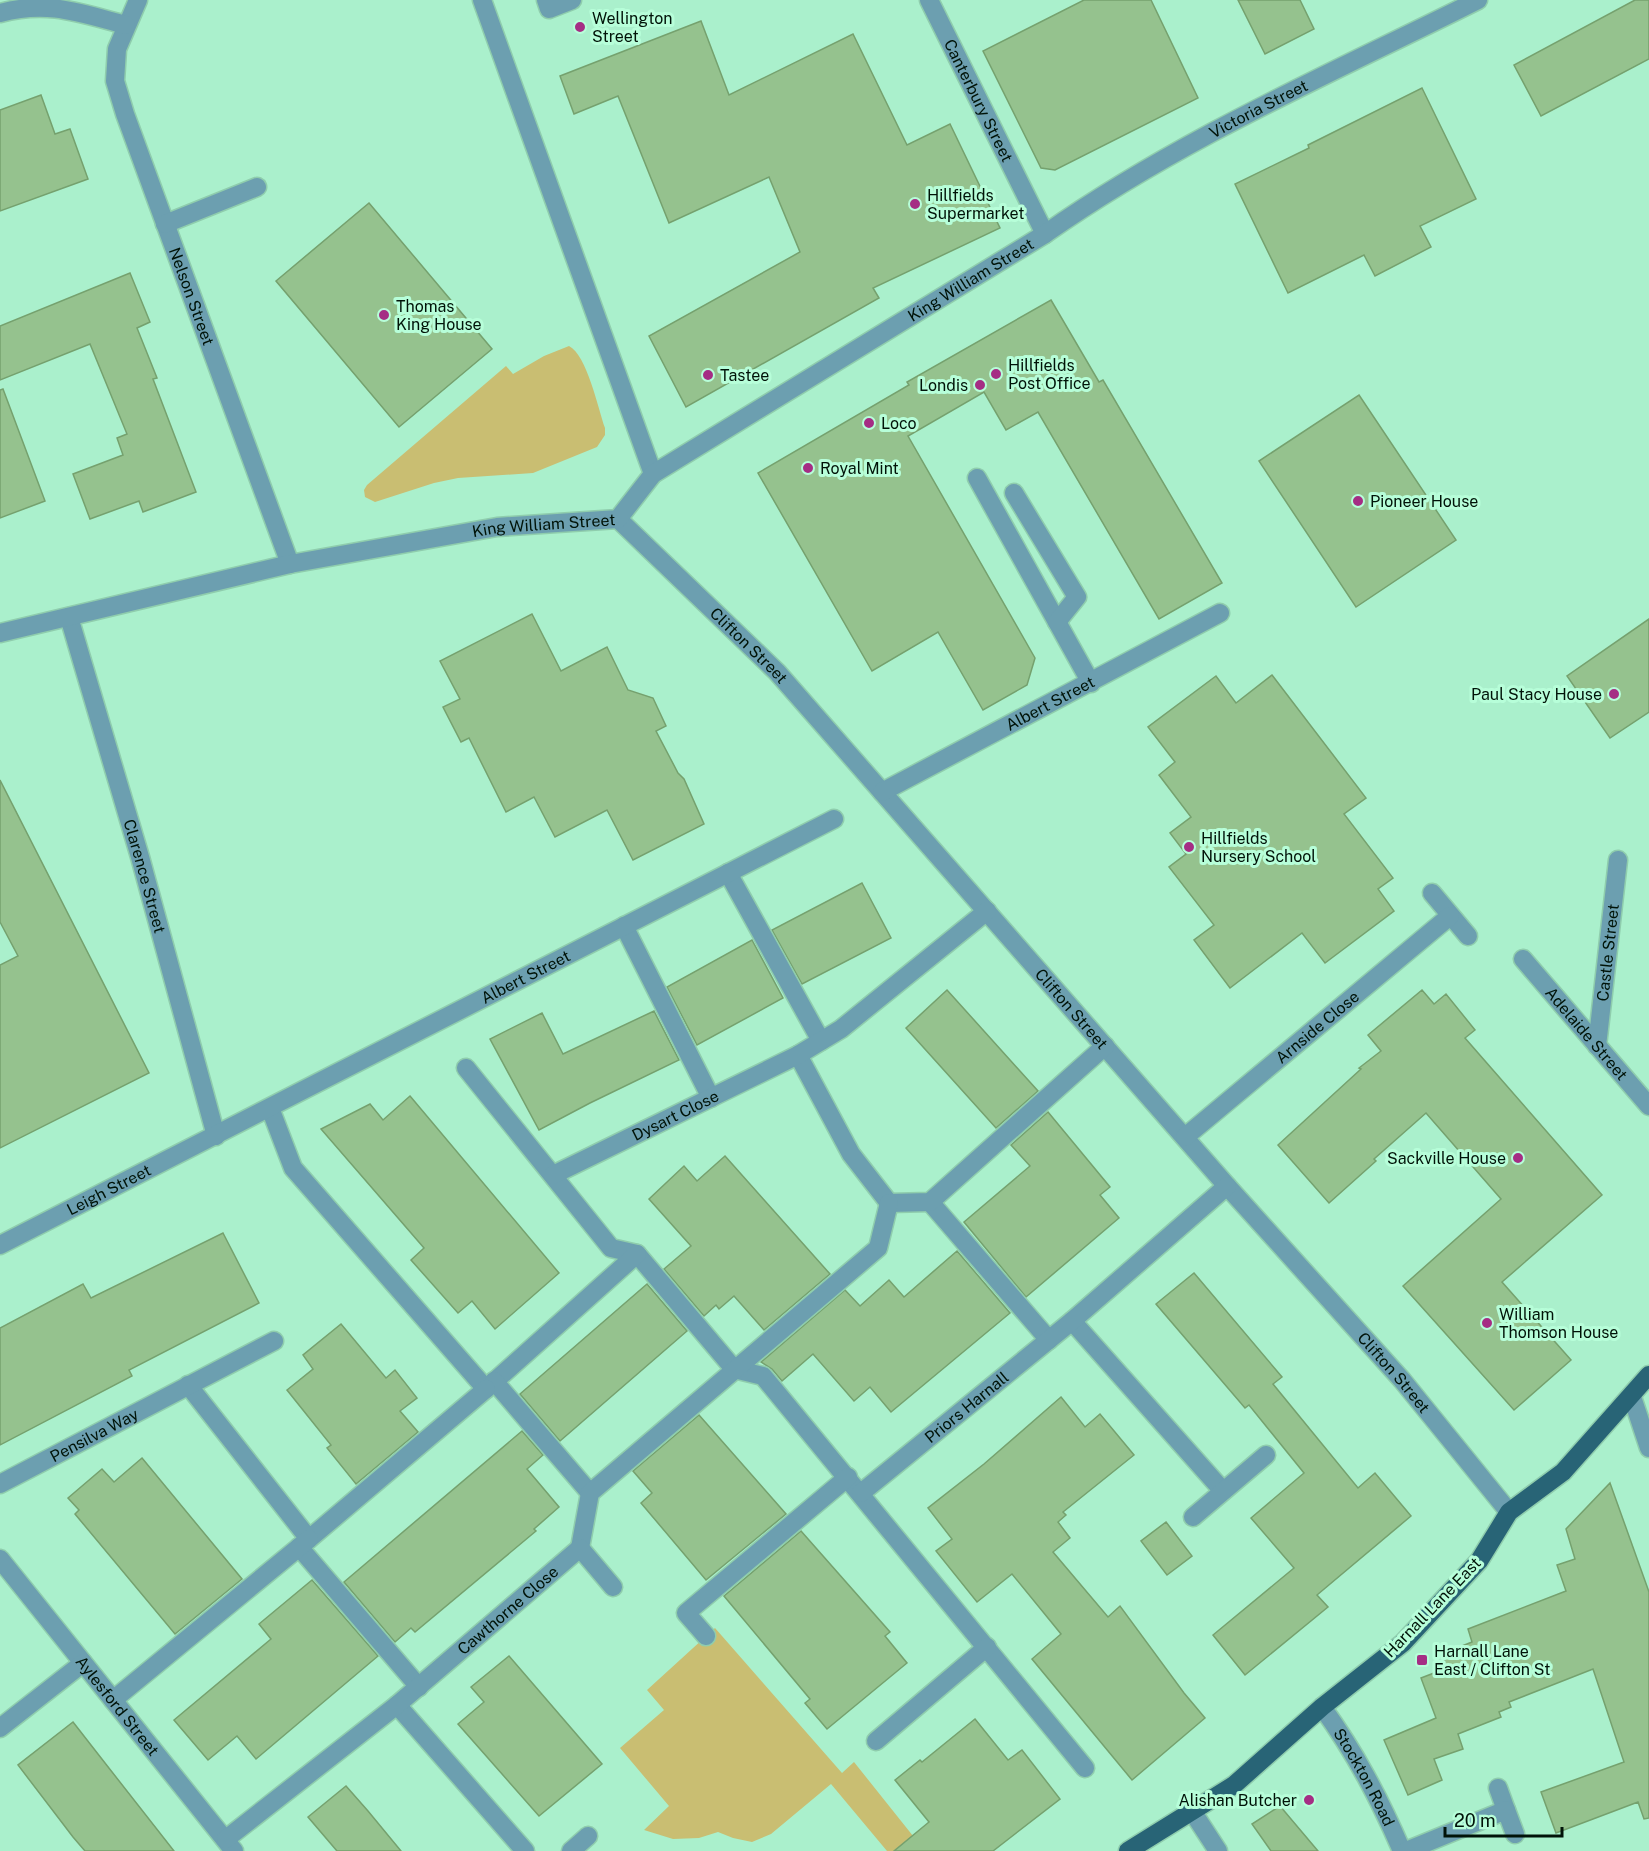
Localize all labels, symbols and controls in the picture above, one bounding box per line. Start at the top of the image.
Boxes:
place label: Wellington Street [592,9,673,46]
marker: Wellington Street [573,20,587,34]
street label: Canterbury Street [940,36,1017,165]
street label: Victoria Street [1206,76,1311,142]
place label: Hillfields Supermarket [927,186,1024,223]
marker: Hillfields Supermarket [908,197,922,211]
street label: King William Street [905,234,1037,326]
street label: Nelson Street [165,245,218,348]
place label: Thomas King House [396,297,482,334]
marker: Thomas King House [377,308,391,322]
place label: Hillfields Post Office [1008,356,1091,393]
place label: Tastee [720,366,769,385]
marker: Hillfields Post Office [989,367,1003,381]
marker: Tastee [701,368,715,382]
place label: Londis [919,376,968,395]
marker: Londis [973,378,987,392]
place label: Loco [881,414,917,433]
marker: Loco [862,416,876,430]
place label: Royal Mint [820,459,899,478]
marker: Royal Mint [801,461,815,475]
place label: Pioneer House [1370,492,1478,511]
marker: Pioneer House [1351,494,1365,508]
street label: King William Street [471,510,616,541]
street label: Clifton Street [706,604,791,687]
street label: Albert Street [1003,672,1098,735]
place label: Paul Stacy House [1471,685,1602,704]
marker: Paul Stacy House [1607,687,1621,701]
street label: Clarence Street [119,817,169,935]
place label: Hillfields Nursery School [1201,829,1316,866]
marker: Hillfields Nursery School [1182,840,1196,854]
street label: Castle Street [1593,903,1623,1002]
street label: Albert Street [478,946,573,1008]
street label: Clifton Street [1031,965,1112,1053]
street label: Adelaide Street [1541,983,1632,1084]
street label: Arnside Close [1272,987,1363,1067]
street label: Dysart Close [629,1086,722,1145]
place label: Sackville House [1387,1149,1506,1168]
marker: Sackville House [1511,1151,1525,1165]
street label: Leigh Street [64,1161,154,1219]
place label: William Thomson House [1499,1305,1618,1342]
marker: William Thomson House [1480,1316,1494,1330]
street label: Clifton Street [1353,1328,1434,1417]
street label: Priors Harnall [921,1368,1013,1447]
street label: Pensilva Way [47,1404,142,1466]
street label: Harnall Lane East [1380,1554,1485,1661]
street label: Cawthorne Close [454,1562,562,1659]
place label: Harnall Lane East / Clifton St [1434,1642,1551,1679]
street label: Aylesford Street [72,1652,163,1760]
marker: Harnall Lane East / Clifton St [1415,1653,1429,1667]
street label: Stockton Road [1329,1725,1398,1829]
place label: Alishan Butcher [1178,1791,1297,1810]
marker: Alishan Butcher [1302,1793,1316,1807]
scale bar [1445,1800,1562,1838]
text: 20 m [1454,1810,1496,1831]

